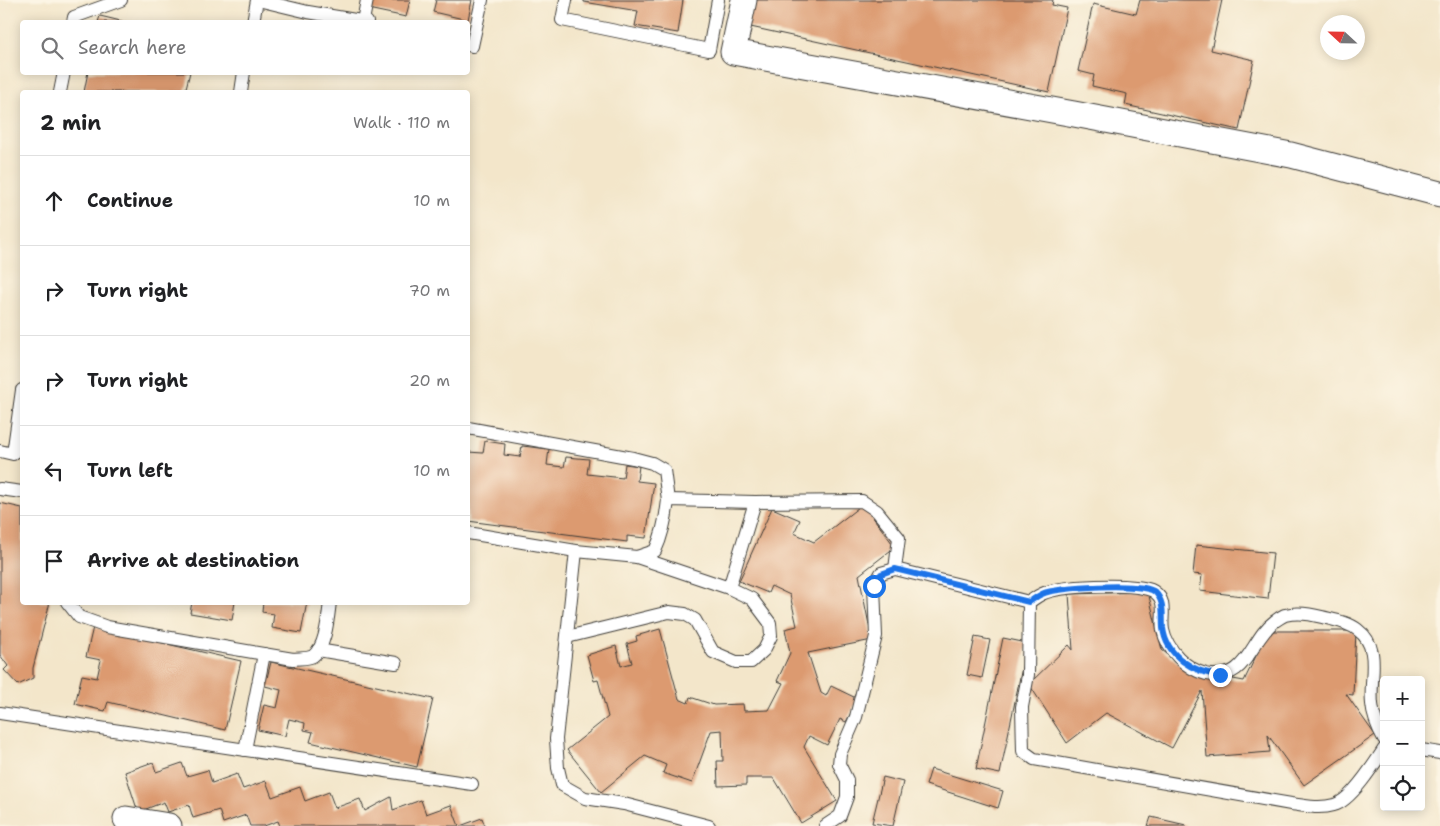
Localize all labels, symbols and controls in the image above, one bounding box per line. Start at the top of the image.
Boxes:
north arrow [1320,15,1365,60]
search box [20,20,470,75]
icon: search [38,34,66,62]
text: Search here [78,35,187,60]
text: 2 min [40,109,101,137]
text: Walk · 110 m [353,112,450,133]
icon: ahead [40,187,68,215]
text: Continue [87,188,173,213]
text: 10 m [413,190,450,211]
icon: right [40,277,68,305]
text: Turn right [87,278,188,303]
text: 70 m [409,280,450,301]
icon: right [40,367,68,395]
text: Turn right [87,368,188,393]
text: 20 m [409,370,450,391]
icon: left [40,457,68,485]
text: Turn left [87,458,173,483]
text: 10 m [413,460,450,481]
icon: arrive [40,547,68,575]
text: Arrive at destination [87,548,299,573]
route start [863,575,886,598]
route end [1209,664,1232,687]
map controls [1380,676,1425,811]
button: + [1380,676,1425,721]
button: − [1380,721,1425,766]
button: locate [1380,766,1425,811]

